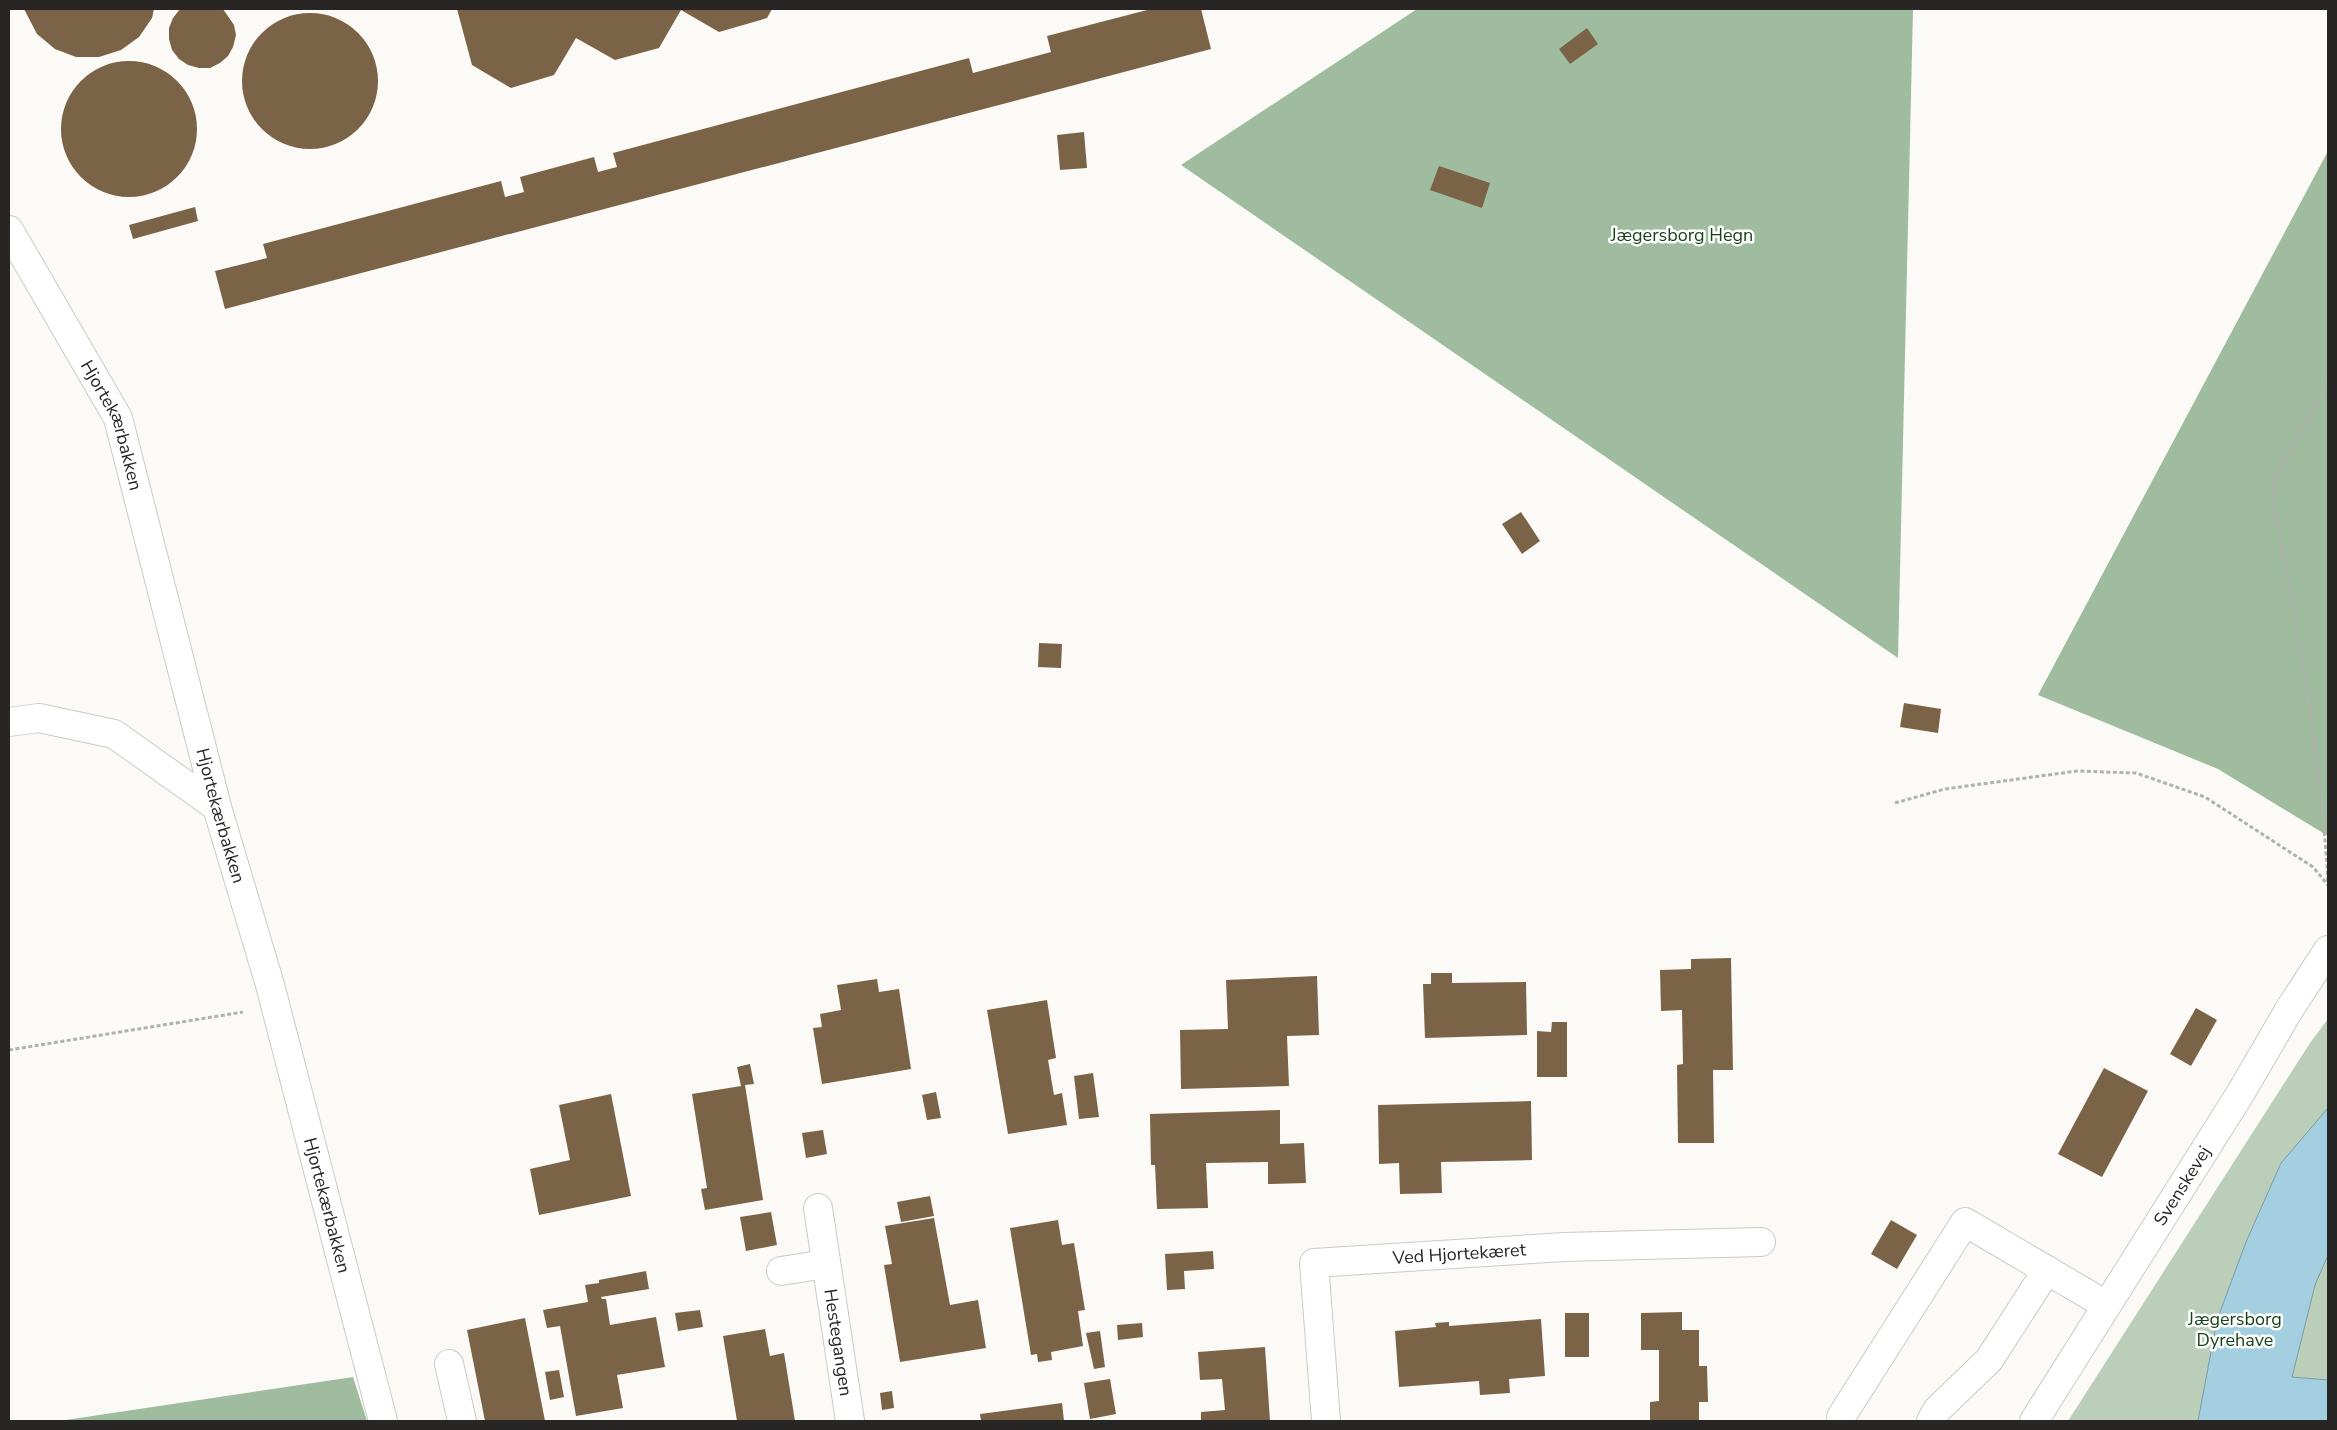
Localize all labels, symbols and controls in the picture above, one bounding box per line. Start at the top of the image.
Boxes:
park label: Jægersborg Hegn [1610,223,1753,247]
street label: Hjortekærbakken [75,356,148,493]
street label: Hjortekærbakken [190,746,251,886]
street label: Hjortekærbakken [298,1135,356,1276]
street label: Svenskevej [2148,1141,2216,1230]
street label: Ved Hjortekæret [1391,1237,1527,1270]
street label: Hestegangen [818,1287,858,1398]
park label: Jægersborg Dyrehave [2187,1307,2282,1352]

